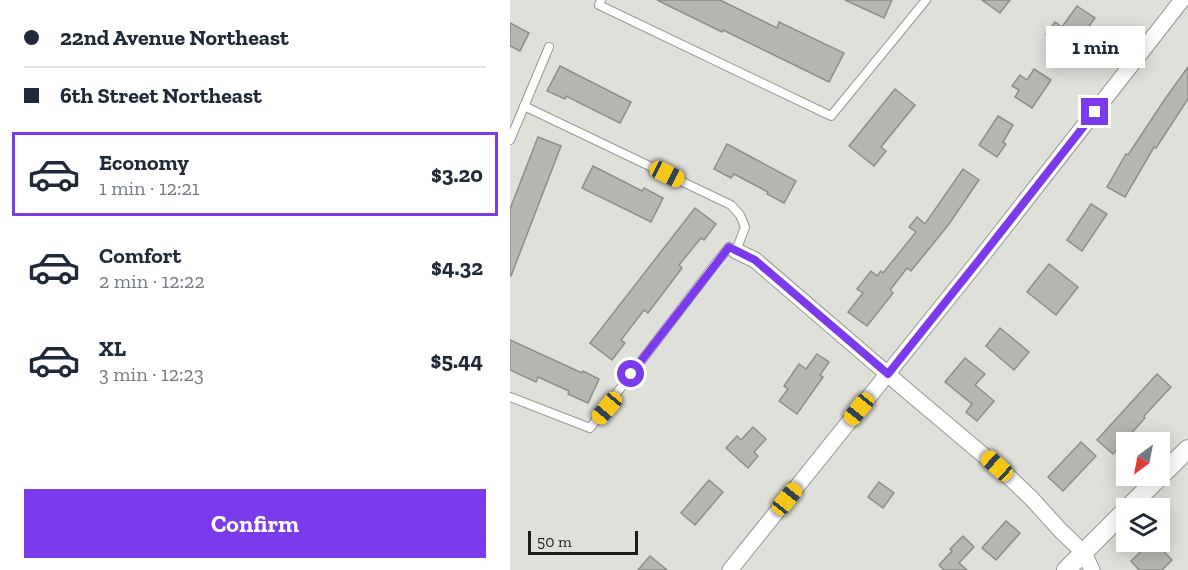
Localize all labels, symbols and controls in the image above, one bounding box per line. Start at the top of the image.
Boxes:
text: 22nd Avenue Northeast [60,24,289,51]
callout: 1 min [1046,25,1144,67]
text: 1 min [1072,35,1119,59]
text: 6th Street Northeast [60,82,262,109]
route end [1081,98,1108,125]
icon: car [27,147,81,201]
text: Economy [99,149,189,176]
car [647,158,687,190]
text: $3.20 [431,161,483,188]
text: 1 min · 12:21 [99,176,200,200]
icon: car [27,240,81,294]
text: Comfort [99,242,181,269]
text: $4.32 [431,254,483,281]
text: 2 min · 12:22 [99,269,205,293]
icon: car [27,333,81,387]
text: XL [99,335,126,362]
text: $5.44 [431,347,483,374]
route start [617,360,644,387]
text: 3 min · 12:23 [99,362,204,386]
car [589,388,625,428]
car [841,389,877,429]
north arrow [1116,432,1170,486]
map controls [1116,432,1170,552]
car [978,447,1016,485]
car [769,479,805,519]
button: Confirm [24,489,486,558]
button: layers [1116,498,1170,552]
scale bar [528,528,638,556]
text: 50 m [537,532,572,551]

